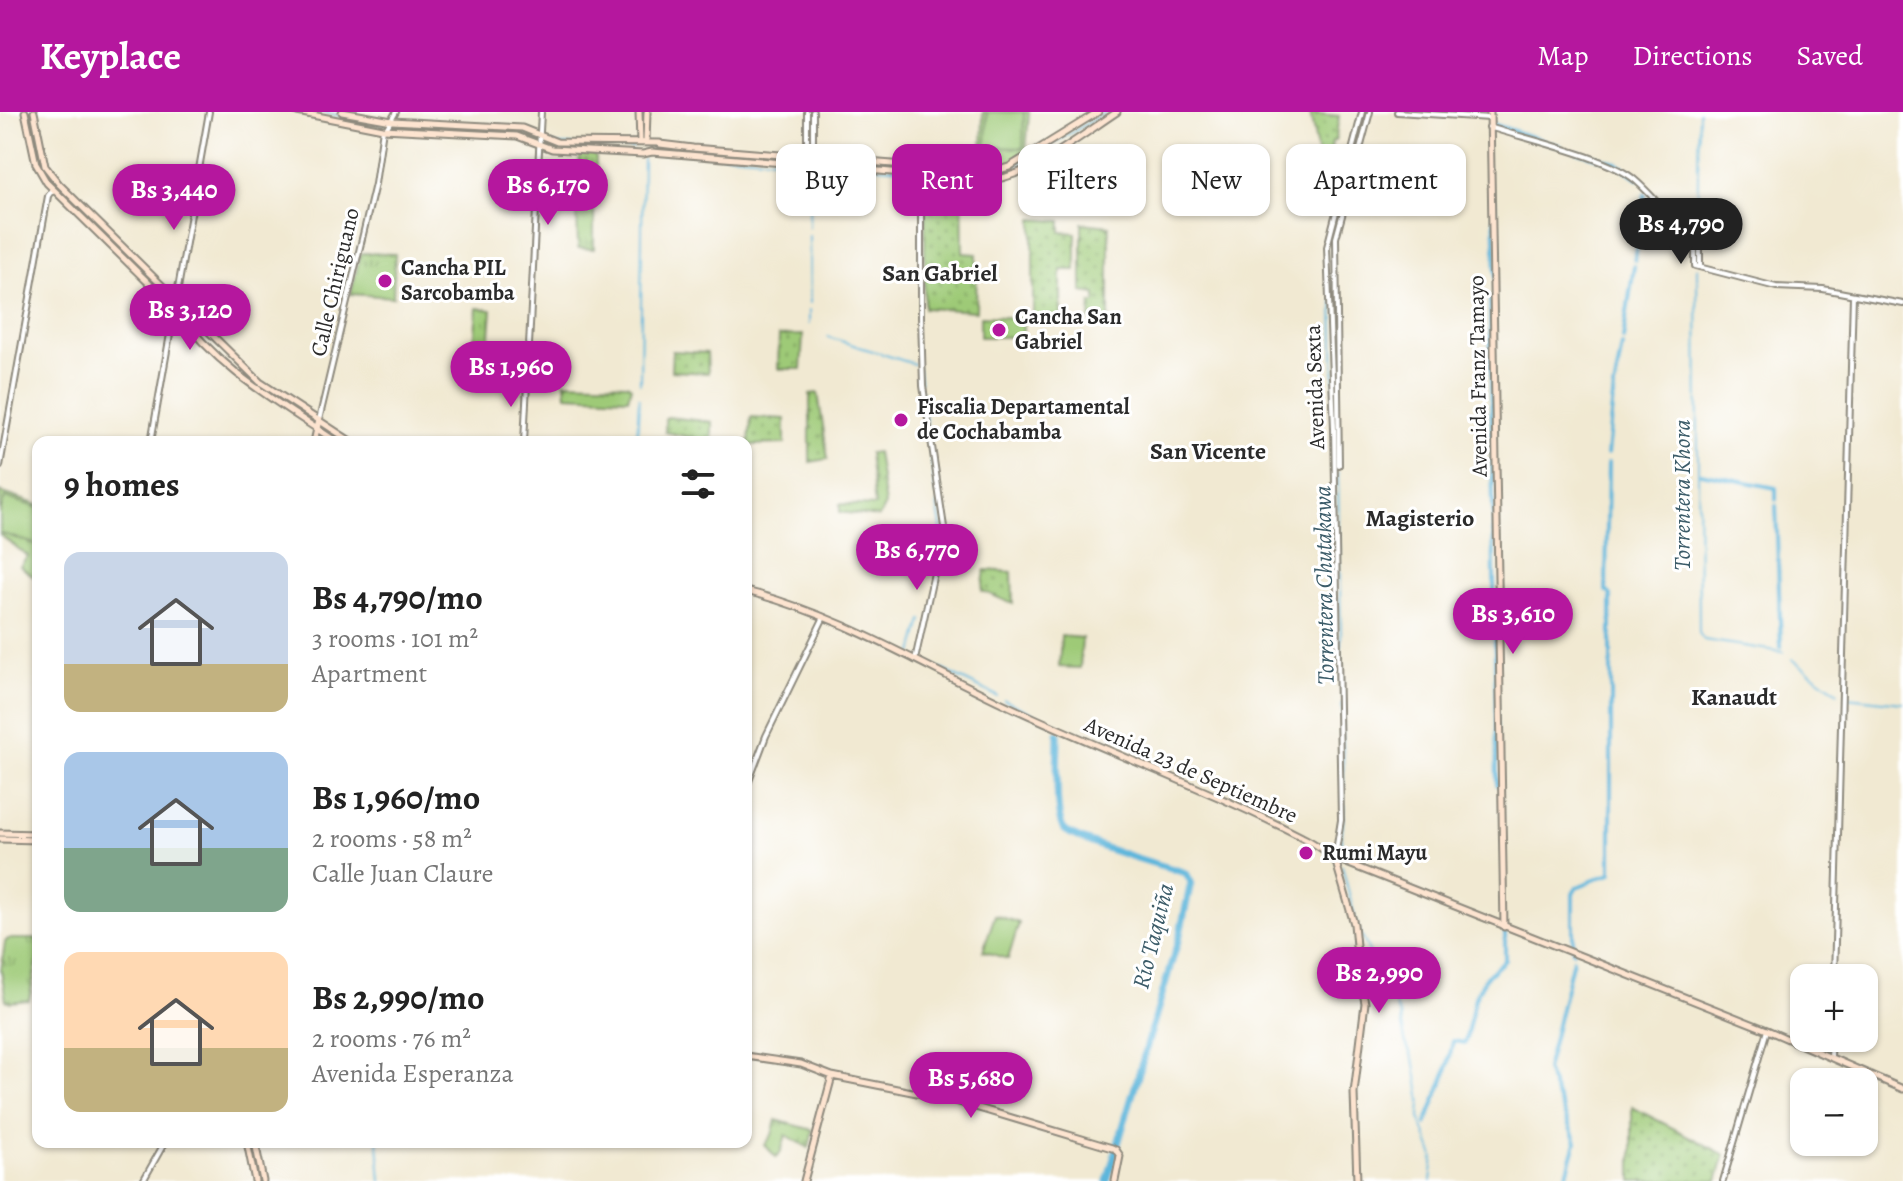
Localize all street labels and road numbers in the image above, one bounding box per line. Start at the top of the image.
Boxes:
street label: Calle Chiriguano [303,205,367,359]
street label: Avenida Franz Tamayo [1461,275,1495,478]
street label: Avenida Sexta [1298,323,1332,451]
street label: Avenida 23 de Septiembre [1079,709,1302,830]

